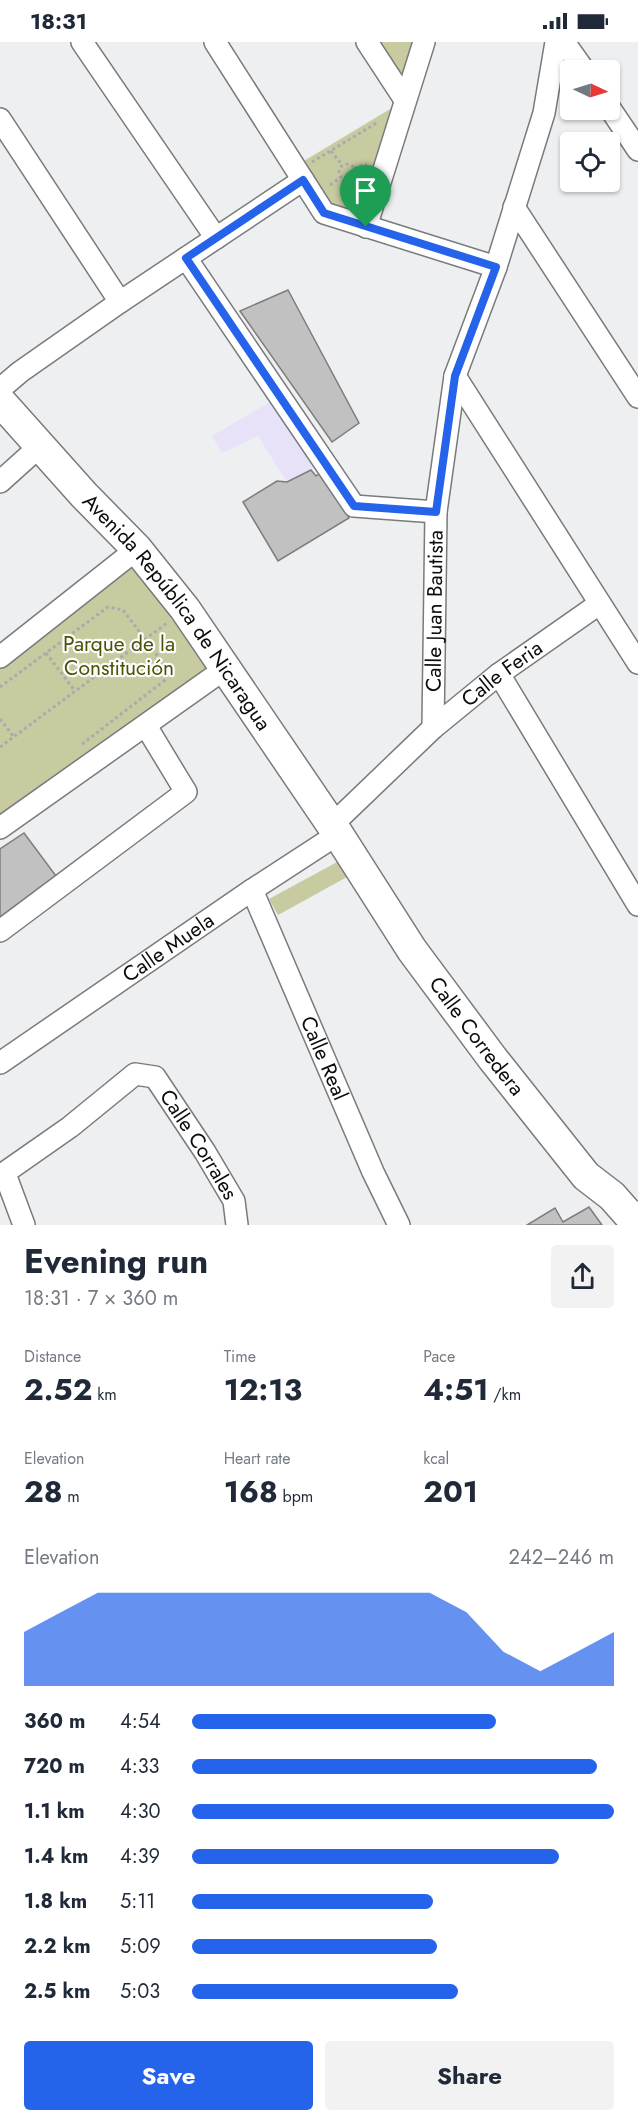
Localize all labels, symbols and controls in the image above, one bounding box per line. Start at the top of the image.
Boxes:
text: 18:31 [30,5,87,37]
north arrow [560,60,620,120]
map controls [560,60,620,192]
button: locate [560,132,620,192]
pin [340,165,391,227]
icon: arrive [349,174,382,207]
street label: Avenida República de Nicaragua [76,487,278,737]
street label: Calle Juan Bautista [419,530,451,692]
park label: Parque de la Constitución [63,629,175,683]
street label: Calle Feria [455,633,549,714]
street label: Calle Muela [116,905,220,990]
street label: Calle Corredera [422,970,532,1102]
street label: Calle Real [293,1011,355,1105]
street label: Calle Corrales [152,1083,245,1205]
text: Evening run [24,1238,208,1285]
button: share [551,1245,614,1308]
text: 18:31 · 7 × 360 m [24,1284,178,1313]
text: Distance [24,1345,81,1368]
text: Time [224,1345,256,1368]
text: Pace [423,1345,455,1368]
text: 2.52 [24,1368,92,1411]
text: 12:13 [224,1368,302,1411]
text: 4:51 [423,1368,489,1411]
text: km [92,1383,117,1406]
text: /km [489,1383,521,1406]
text: Elevation [24,1447,84,1470]
text: Heart rate [224,1447,290,1470]
text: kcal [423,1447,449,1470]
text: 28 [24,1470,63,1513]
text: 168 [224,1470,278,1513]
text: 201 [423,1470,478,1513]
text: m [63,1485,80,1508]
text: bpm [278,1485,313,1508]
text: Elevation [24,1543,99,1572]
text: 242–246 m [509,1543,614,1572]
text: 360 m [24,1707,85,1736]
text: 4:54 [120,1707,161,1736]
text: 720 m [24,1752,85,1781]
text: 4:33 [120,1752,160,1781]
text: 1.1 km [24,1797,85,1826]
text: 4:30 [120,1797,161,1826]
text: 1.4 km [24,1842,89,1871]
text: 4:39 [120,1842,160,1871]
text: 1.8 km [24,1887,87,1916]
text: 5:11 [120,1887,155,1916]
text: 2.2 km [24,1932,91,1961]
text: 5:09 [120,1932,161,1961]
text: 2.5 km [24,1977,90,2006]
text: 5:03 [120,1977,160,2006]
button: Save [24,2041,313,2110]
button: Share [325,2041,614,2110]

